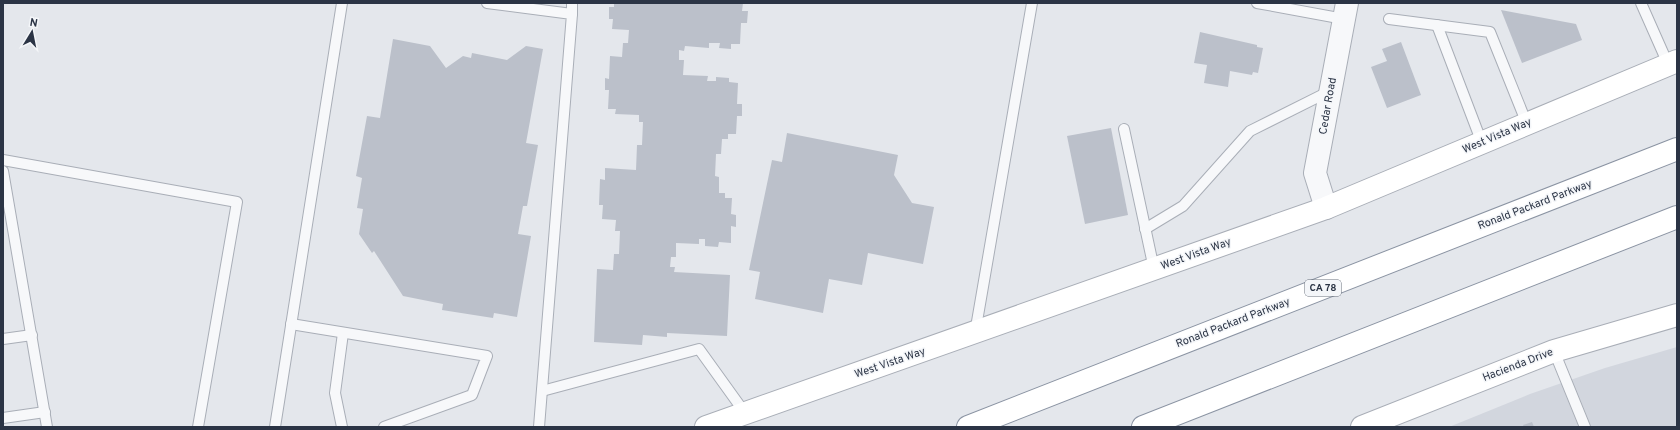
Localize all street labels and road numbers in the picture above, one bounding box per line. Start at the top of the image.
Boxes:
street label: Cedar Road [1316,76,1340,136]
street label: West Vista Way [1460,115,1534,157]
street label: Ronald Packard Parkway [1476,177,1594,233]
street label: West Vista Way [1159,235,1233,273]
road number: CA 78 [1305,280,1341,296]
street label: Ronald Packard Parkway [1174,295,1292,351]
street label: West Vista Way [853,344,927,382]
street label: Hacienda Drive [1481,345,1555,385]

